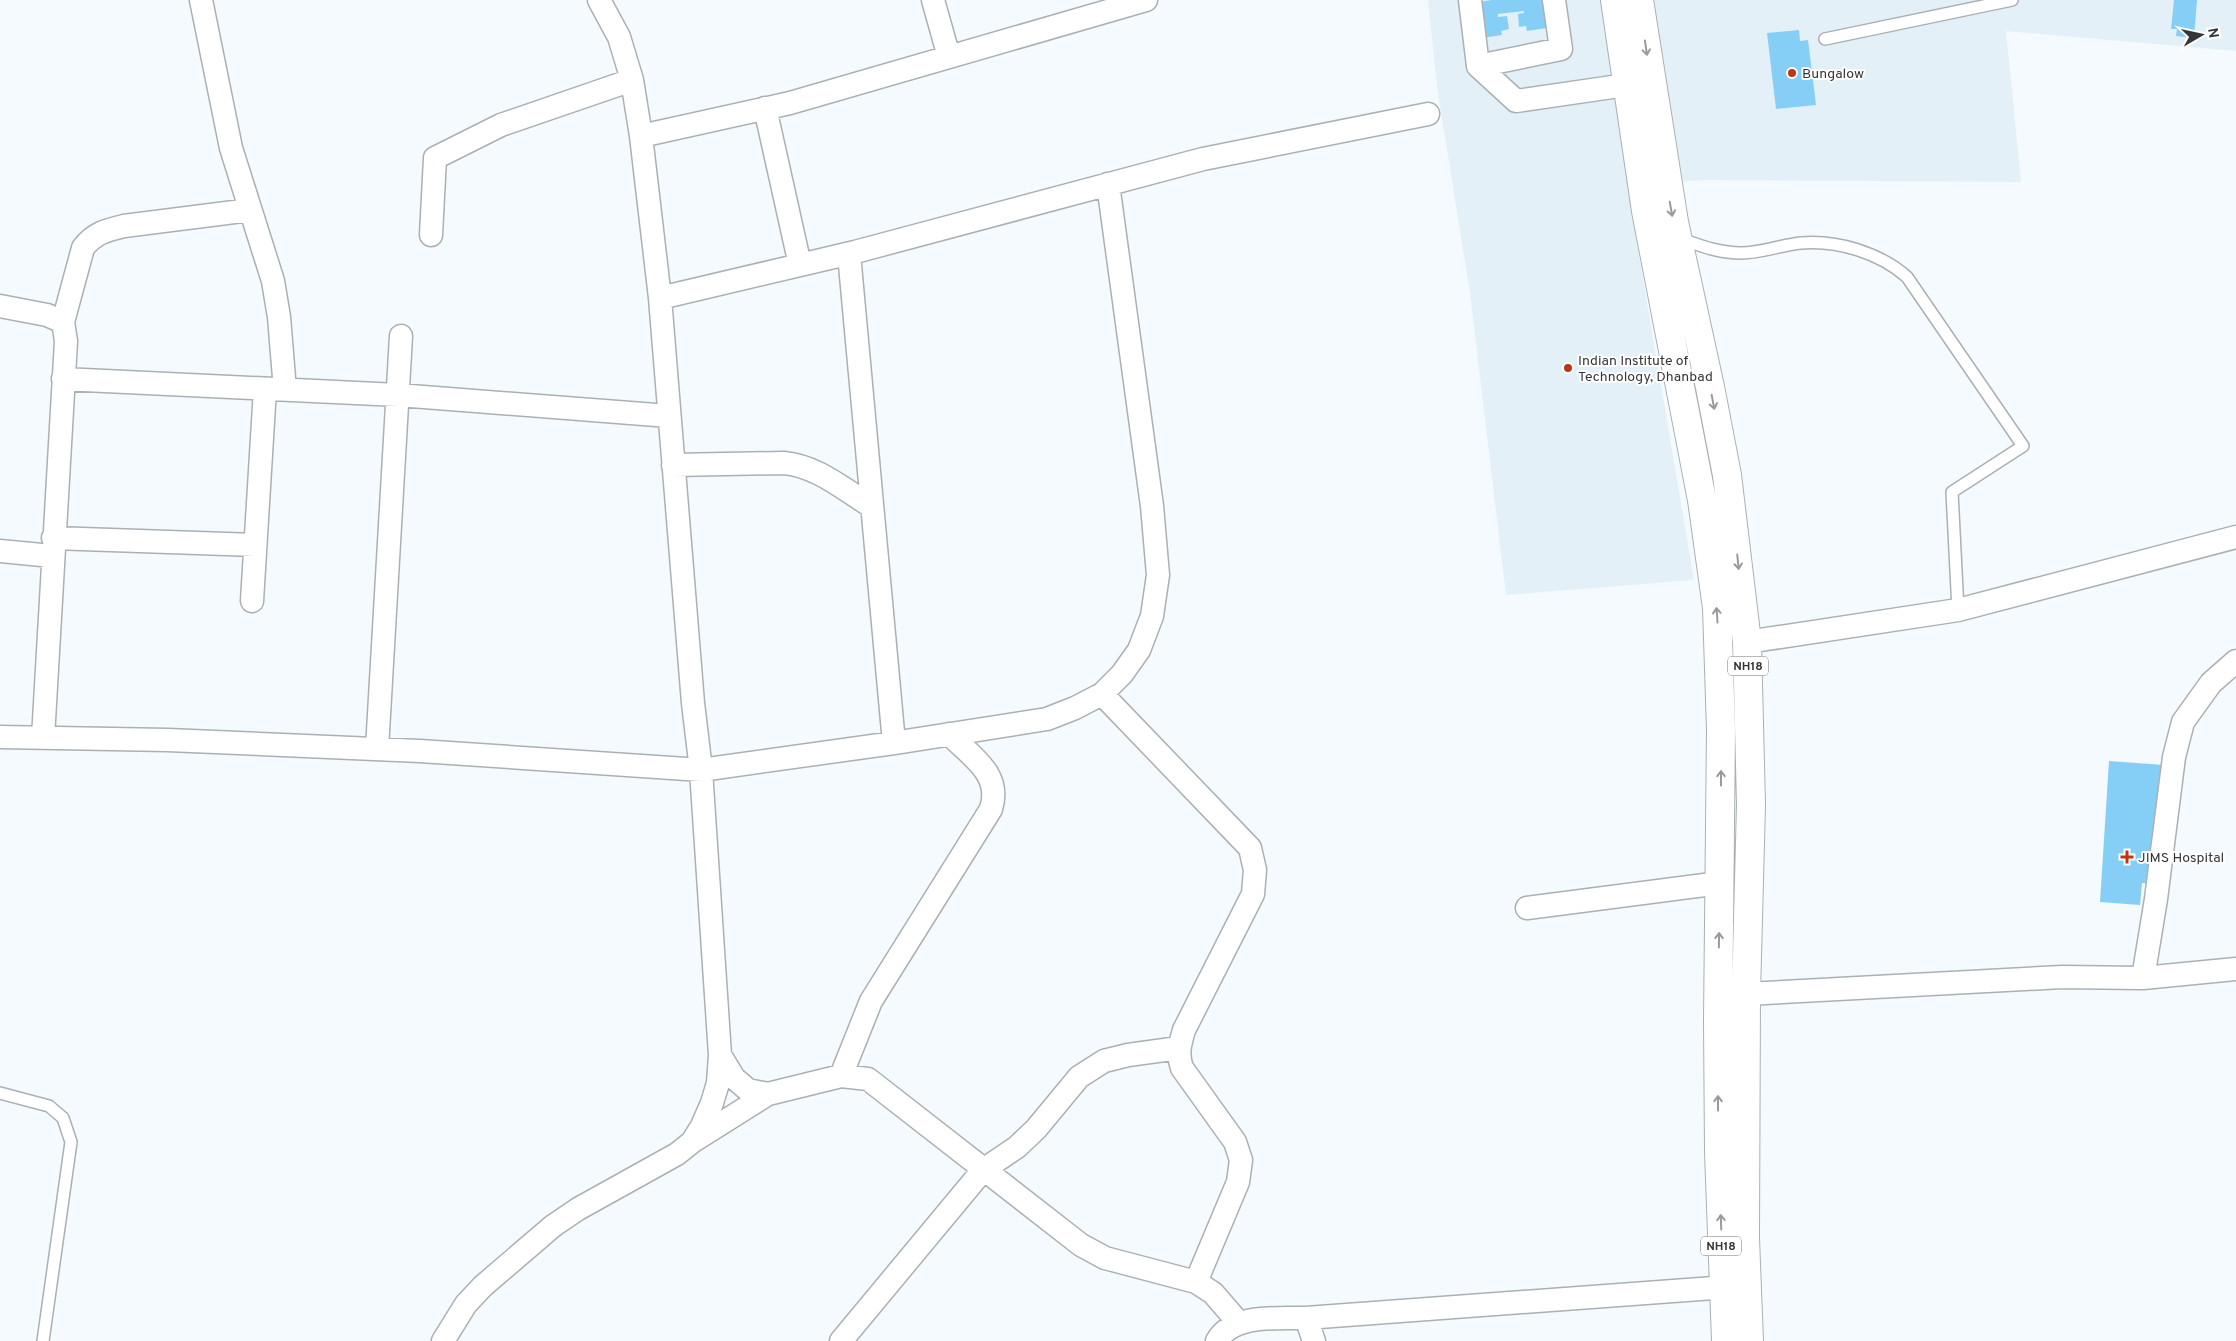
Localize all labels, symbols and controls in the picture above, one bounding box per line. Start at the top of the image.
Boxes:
north arrow [2176,10,2226,60]
text: N [2203,27,2222,40]
one-way arrow [1641,40,1651,56]
place label: Bungalow [1802,66,1864,83]
marker: Bungalow [1786,67,1798,79]
one-way arrow [1667,200,1677,216]
place label: Indian Institute of Technology, Dhanbad [1578,353,1713,386]
marker: Indian Institute of Technology, Dhanbad [1562,362,1574,374]
one-way arrow [1709,393,1718,409]
one-way arrow [1733,554,1743,570]
one-way arrow [1712,608,1722,624]
road number: NH18 [1728,656,1768,676]
one-way arrow [1716,770,1726,786]
marker: JIMS Hospital [2120,850,2134,864]
place label: JIMS Hospital [2138,850,2224,867]
one-way arrow [1714,933,1724,949]
one-way arrow [1713,1095,1723,1112]
one-way arrow [1716,1215,1726,1231]
road number: NH18 [1701,1236,1741,1256]

